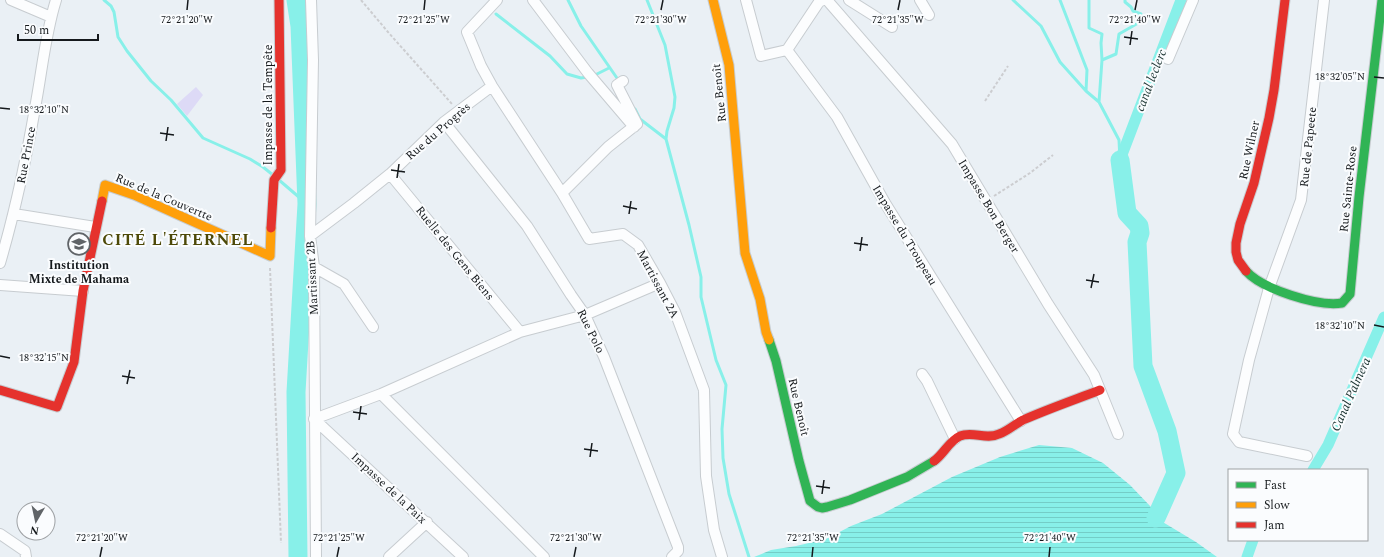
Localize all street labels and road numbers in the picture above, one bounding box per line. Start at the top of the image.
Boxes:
street label: Impasse de la Tempête [259,44,278,166]
street label: Rue Benoît [707,63,732,123]
street label: Rue du Progrès [402,98,475,165]
street label: Rue de Papeete [1295,106,1322,188]
street label: Rue Wilner [1234,119,1265,181]
street label: Rue Prince [12,125,41,185]
street label: Rue Sainte-Rose [1335,145,1362,233]
street label: Impasse Bon Berger [953,156,1024,257]
street label: Rue de la Couvertte [112,168,216,227]
street label: Impasse du Troupeau [867,181,942,289]
street label: Ruelle des Gens Biens [410,202,499,305]
street label: Martissant 2B [301,240,324,316]
street label: Martissant 2A [631,246,684,322]
street label: Rue Polo [572,306,609,357]
street label: Rue Benoît [783,376,814,438]
street label: Impasse de la Paix [346,448,431,529]

